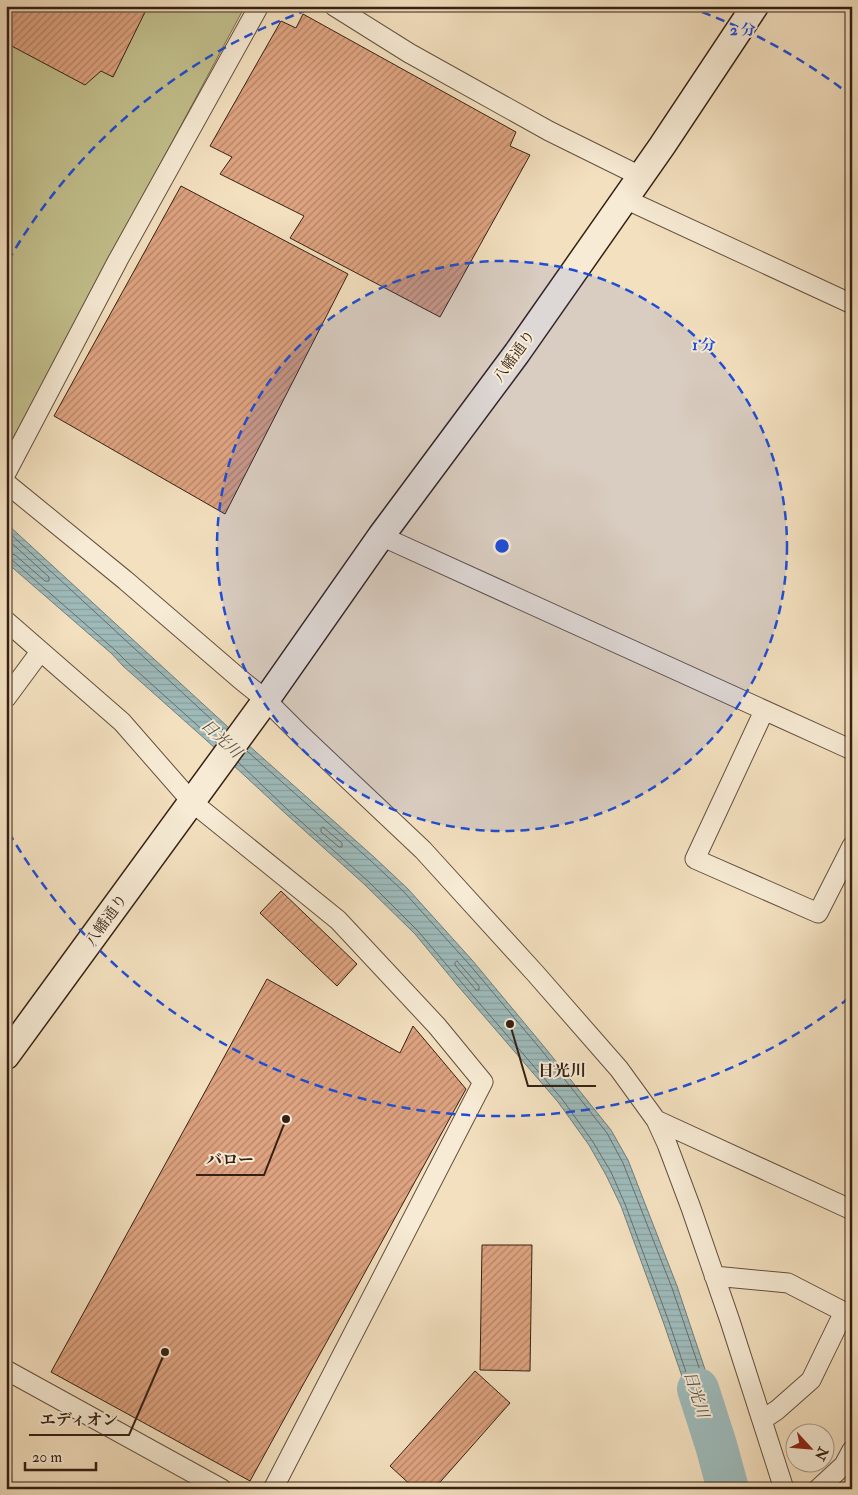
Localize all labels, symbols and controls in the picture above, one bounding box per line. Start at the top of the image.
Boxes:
text: 2 分 [730,21,756,40]
street label: 八幡通り [489,326,540,386]
text: 1 分 [692,336,716,355]
centre of rings [493,537,511,555]
water label: 日光川 [197,715,247,764]
street label: 八幡通り [81,890,132,950]
callout: 日光川 [528,1055,596,1086]
text: 日光川 [538,1061,586,1081]
callout: バロー [196,1144,264,1175]
text: バロー [206,1150,254,1170]
water label: 日光川 [679,1368,714,1422]
callout: エディオン [29,1404,129,1435]
text: エディオン [40,1410,118,1430]
north arrow [786,1422,836,1472]
scale bar [25,1440,96,1472]
text: N [811,1443,832,1463]
text: 20 m [32,1448,62,1467]

